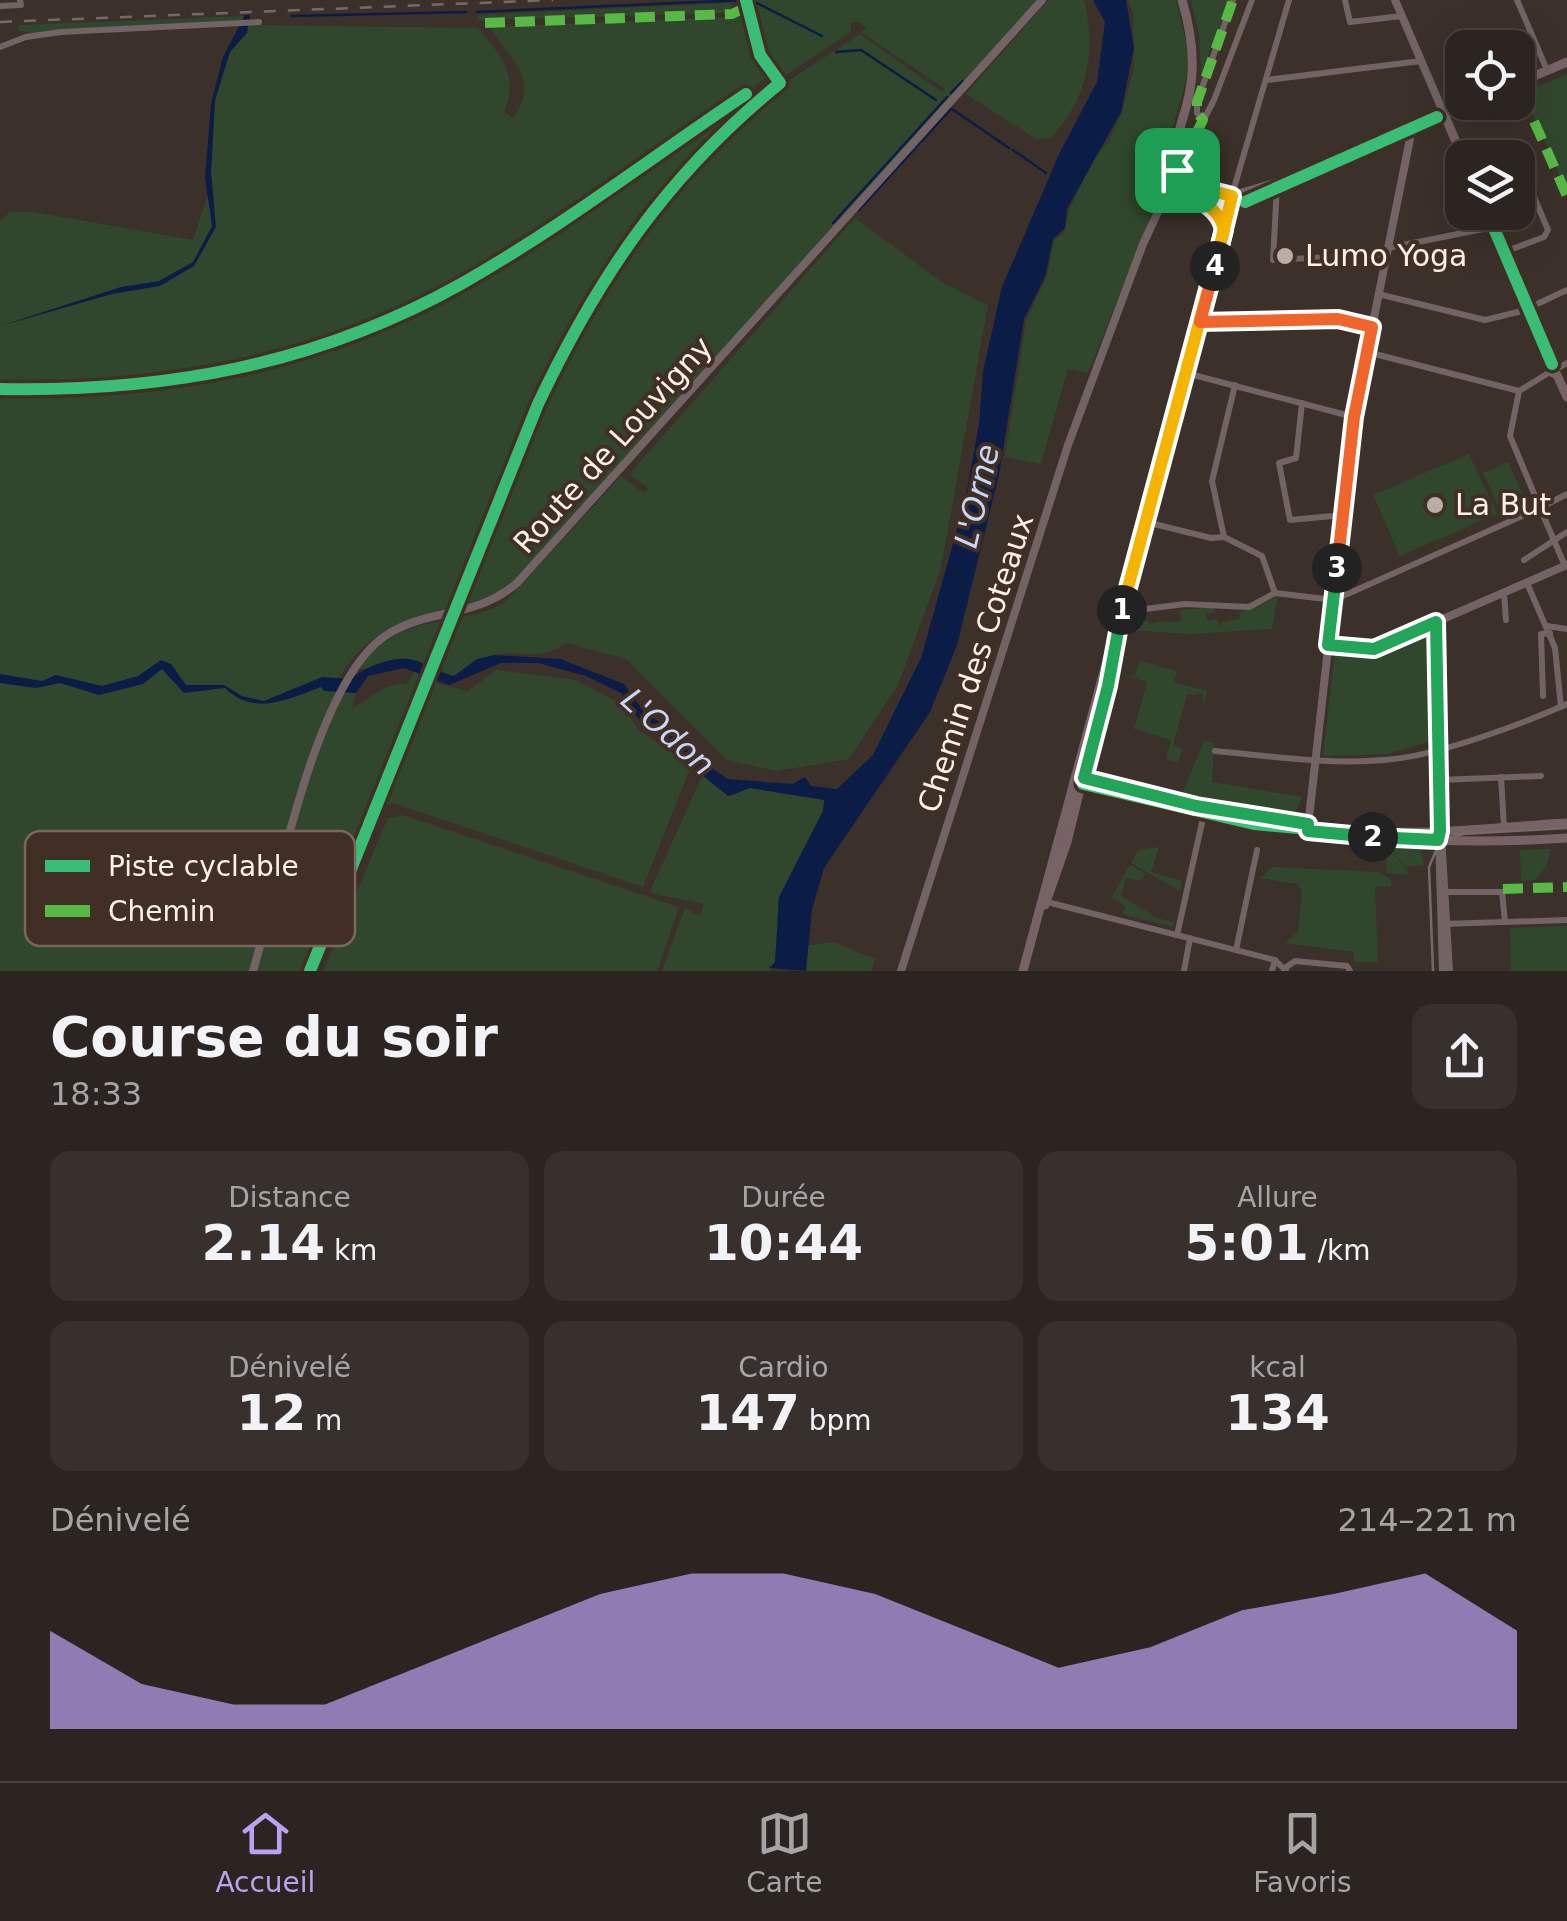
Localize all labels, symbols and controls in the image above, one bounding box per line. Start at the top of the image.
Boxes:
map controls [1445,30,1535,230]
button: locate [1445,30,1535,120]
pin [1135,128,1220,213]
button: layers [1445,140,1535,230]
icon: arrive [1150,143,1205,198]
place label: Lumo Yoga [1305,238,1467,273]
pin: 4 [1190,241,1240,291]
marker: Lumo Yoga [1274,245,1296,267]
text: 4 [1205,249,1225,282]
street label: Route de Louvigny [506,329,719,560]
water label: L'Orne [947,441,1007,551]
place label: La But [1455,487,1551,522]
marker: La But [1424,494,1446,516]
street label: Chemin des Coteaux [911,509,1040,817]
pin: 3 [1312,543,1362,593]
text: 3 [1327,551,1347,584]
pin: 1 [1097,585,1147,635]
text: 1 [1112,593,1132,626]
water label: L'Odon [614,680,722,784]
pin: 2 [1348,812,1398,862]
text: 2 [1363,820,1383,853]
legend [25,831,355,946]
text: Piste cyclable [108,850,299,883]
text: Chemin [108,895,215,928]
button: share [1412,1004,1517,1109]
text: Course du soir [50,1005,498,1069]
text: 18:33 [50,1075,142,1113]
text: Distance [228,1181,351,1214]
text: Durée [741,1181,826,1214]
text: Allure [1237,1181,1318,1214]
text: 2.14 [202,1214,325,1272]
text: 10:44 [704,1214,863,1272]
text: 5:01 [1184,1214,1309,1272]
text: km [325,1234,377,1267]
text: /km [1309,1234,1371,1267]
text: Dénivelé [228,1351,351,1384]
text: Cardio [738,1351,829,1384]
text: kcal [1249,1351,1306,1384]
text: 12 [237,1384,306,1442]
text: 147 [695,1384,800,1442]
text: 134 [1225,1384,1330,1442]
text: m [306,1404,342,1437]
text: bpm [800,1404,872,1437]
text: Dénivelé [50,1501,191,1539]
text: 214–221 m [1338,1501,1517,1539]
tab: Accueil [215,1806,315,1899]
tab: Carte [746,1806,823,1899]
tab: Favoris [1253,1806,1352,1899]

